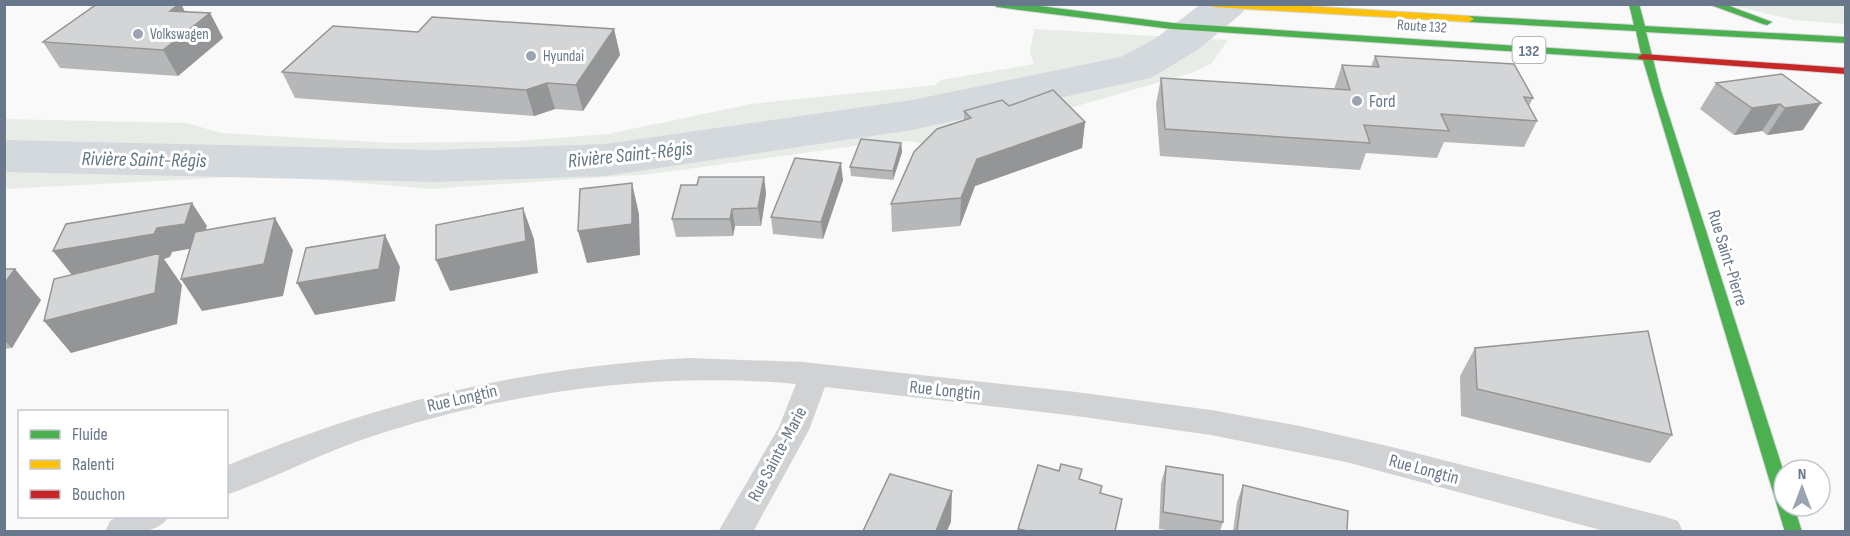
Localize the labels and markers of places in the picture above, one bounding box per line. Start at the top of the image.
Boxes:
place label: Volkswagen [150,25,209,44]
marker: Volkswagen [131,27,145,41]
place label: Hyundai [543,47,584,66]
marker: Hyundai [524,49,538,63]
place label: Ford [1369,91,1395,112]
marker: Ford [1350,94,1364,108]

